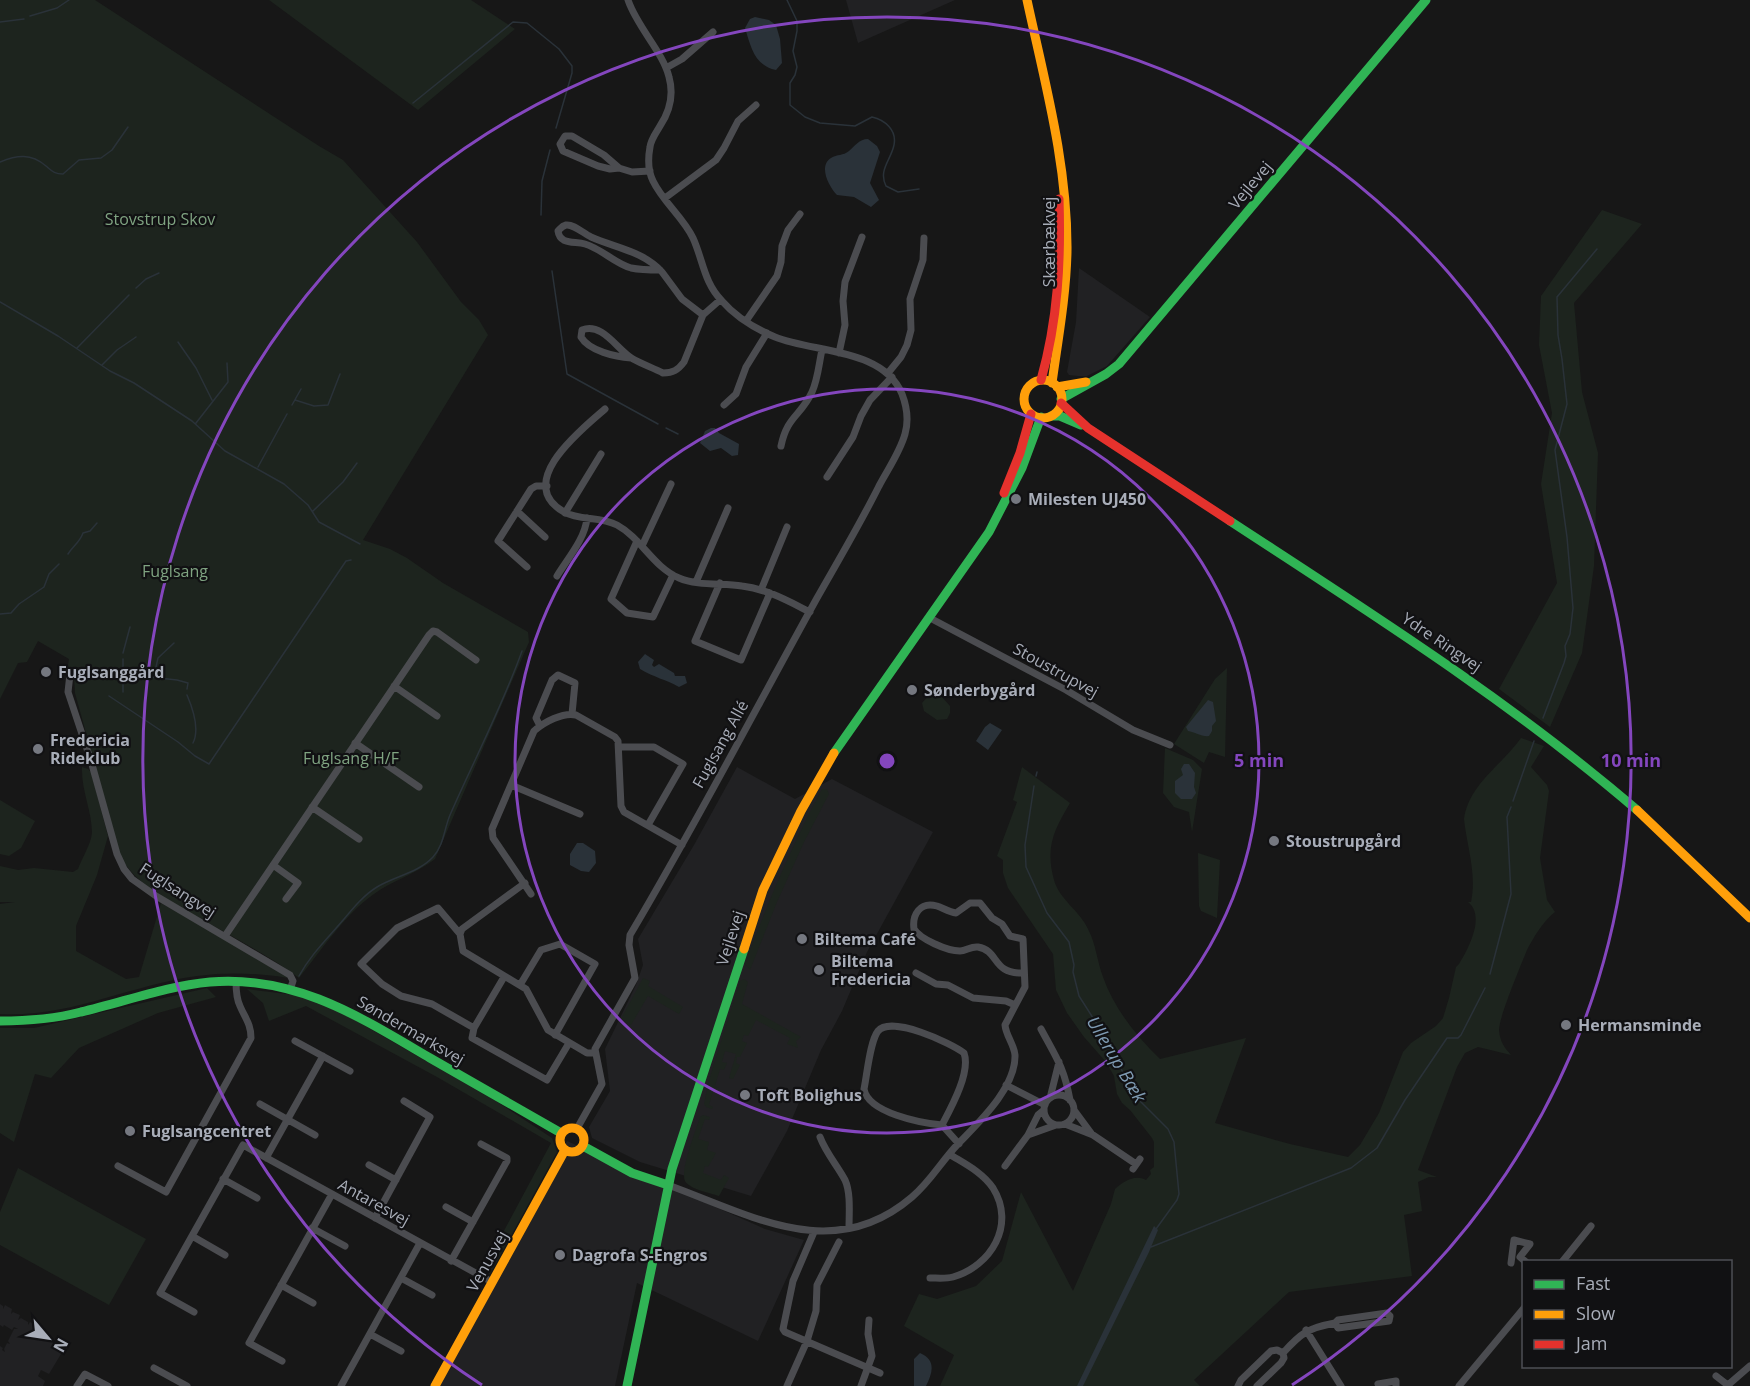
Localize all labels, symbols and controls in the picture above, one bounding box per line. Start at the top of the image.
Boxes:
street label: Vejlevej [1223,156,1277,214]
street label: Skærbækvej [1038,197,1060,287]
park label: Stovstrup Skov [105,208,215,230]
place label: Milesten UJ450 [1028,488,1146,510]
marker: Milesten UJ450 [1009,492,1023,506]
park label: Fuglsang [142,560,208,582]
street label: Ydre Ringvej [1398,607,1486,677]
street label: Stoustrupvej [1009,637,1103,703]
place label: Fuglsanggård [58,661,164,683]
marker: Fuglsanggård [39,665,53,679]
place label: Sønderbygård [924,679,1035,701]
marker: Sønderbygård [905,683,919,697]
street label: Fuglsang Allé [687,696,753,792]
place label: Fredericia Rideklub [50,729,130,769]
marker: Fredericia Rideklub [31,742,45,756]
park label: Fuglsang H/F [303,747,399,769]
text: 5 min [1234,748,1284,772]
text: 10 min [1601,748,1661,772]
centre of rings [877,751,897,771]
place label: Stoustrupgård [1286,830,1401,852]
marker: Stoustrupgård [1267,834,1281,848]
street label: Fuglsangvej [136,857,220,923]
street label: Vejlevej [711,908,749,968]
place label: Biltema Café [814,928,916,950]
marker: Biltema Café [795,932,809,946]
place label: Biltema Fredericia [831,950,911,990]
marker: Biltema Fredericia [812,963,826,977]
street label: Søndermarksvej [353,990,469,1070]
water label: Ullerup Bæk [1082,1011,1153,1108]
place label: Hermansminde [1578,1014,1702,1036]
marker: Hermansminde [1559,1018,1573,1032]
place label: Toft Bolighus [757,1084,862,1106]
marker: Toft Bolighus [738,1088,752,1102]
place label: Fuglsangcentret [142,1120,271,1142]
marker: Fuglsangcentret [123,1124,137,1138]
street label: Antaresvej [334,1173,414,1231]
street label: Venusvej [461,1226,513,1296]
place label: Dagrofa S-Engros [572,1244,707,1266]
marker: Dagrofa S-Engros [553,1248,567,1262]
legend [1522,1260,1732,1368]
text: Fast [1576,1271,1610,1295]
text: Slow [1576,1301,1615,1325]
north arrow [18,1308,78,1368]
text: Jam [1574,1331,1608,1355]
text: N [48,1334,74,1356]

